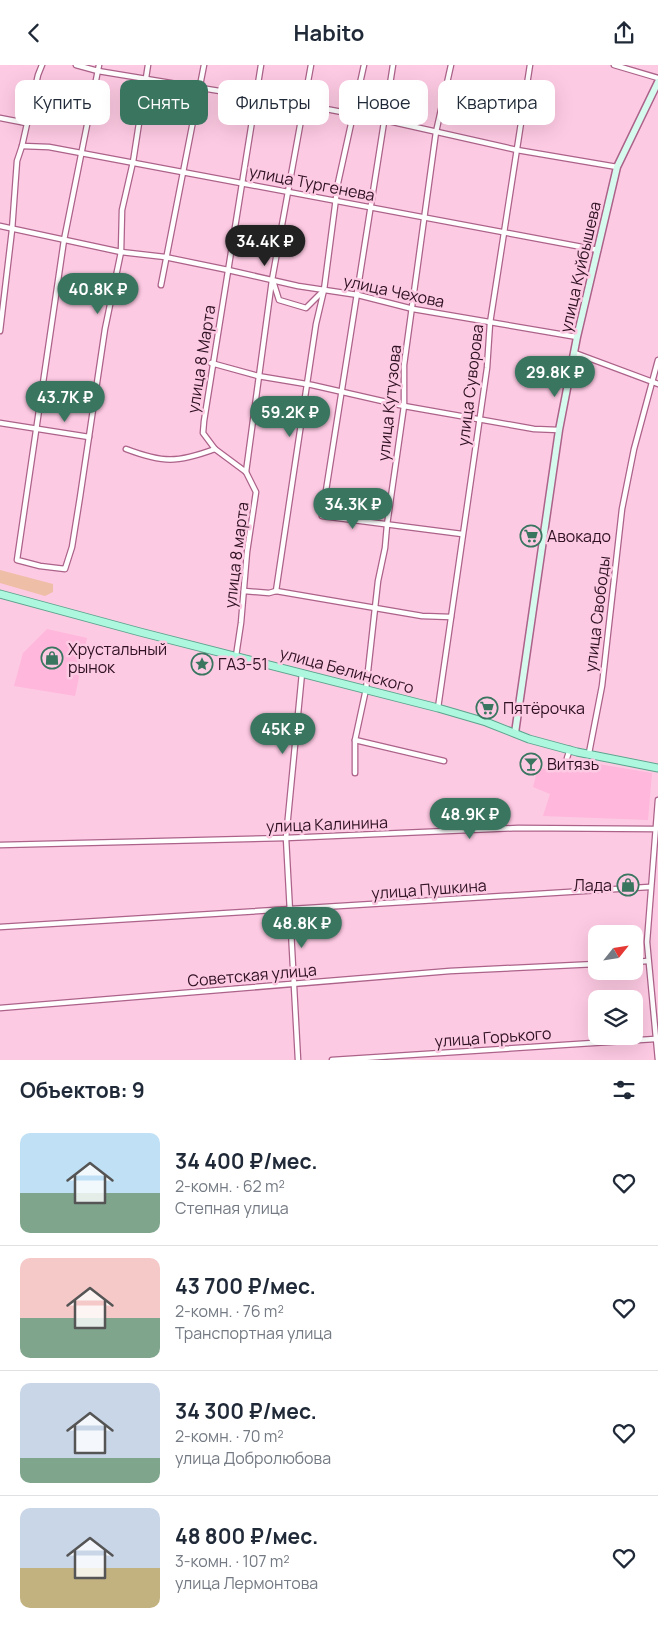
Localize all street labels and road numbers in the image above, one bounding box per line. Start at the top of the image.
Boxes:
street label: улица Тургенева [247,160,377,206]
street label: улица Куйбышева [554,199,606,335]
street label: улица Чехова [341,270,447,312]
street label: улица 8 Марта [182,303,220,415]
street label: улица Суворова [452,323,488,447]
street label: улица Кутузова [372,344,406,462]
street label: улица 8 марта [219,501,253,609]
street label: улица Свободы [579,555,615,673]
street label: улица Белинского [277,642,417,698]
street label: улица Калинина [266,811,388,837]
street label: улица Пушкина [371,874,487,904]
street label: Советская улица [186,958,318,992]
street label: улица Горького [434,1022,552,1052]

